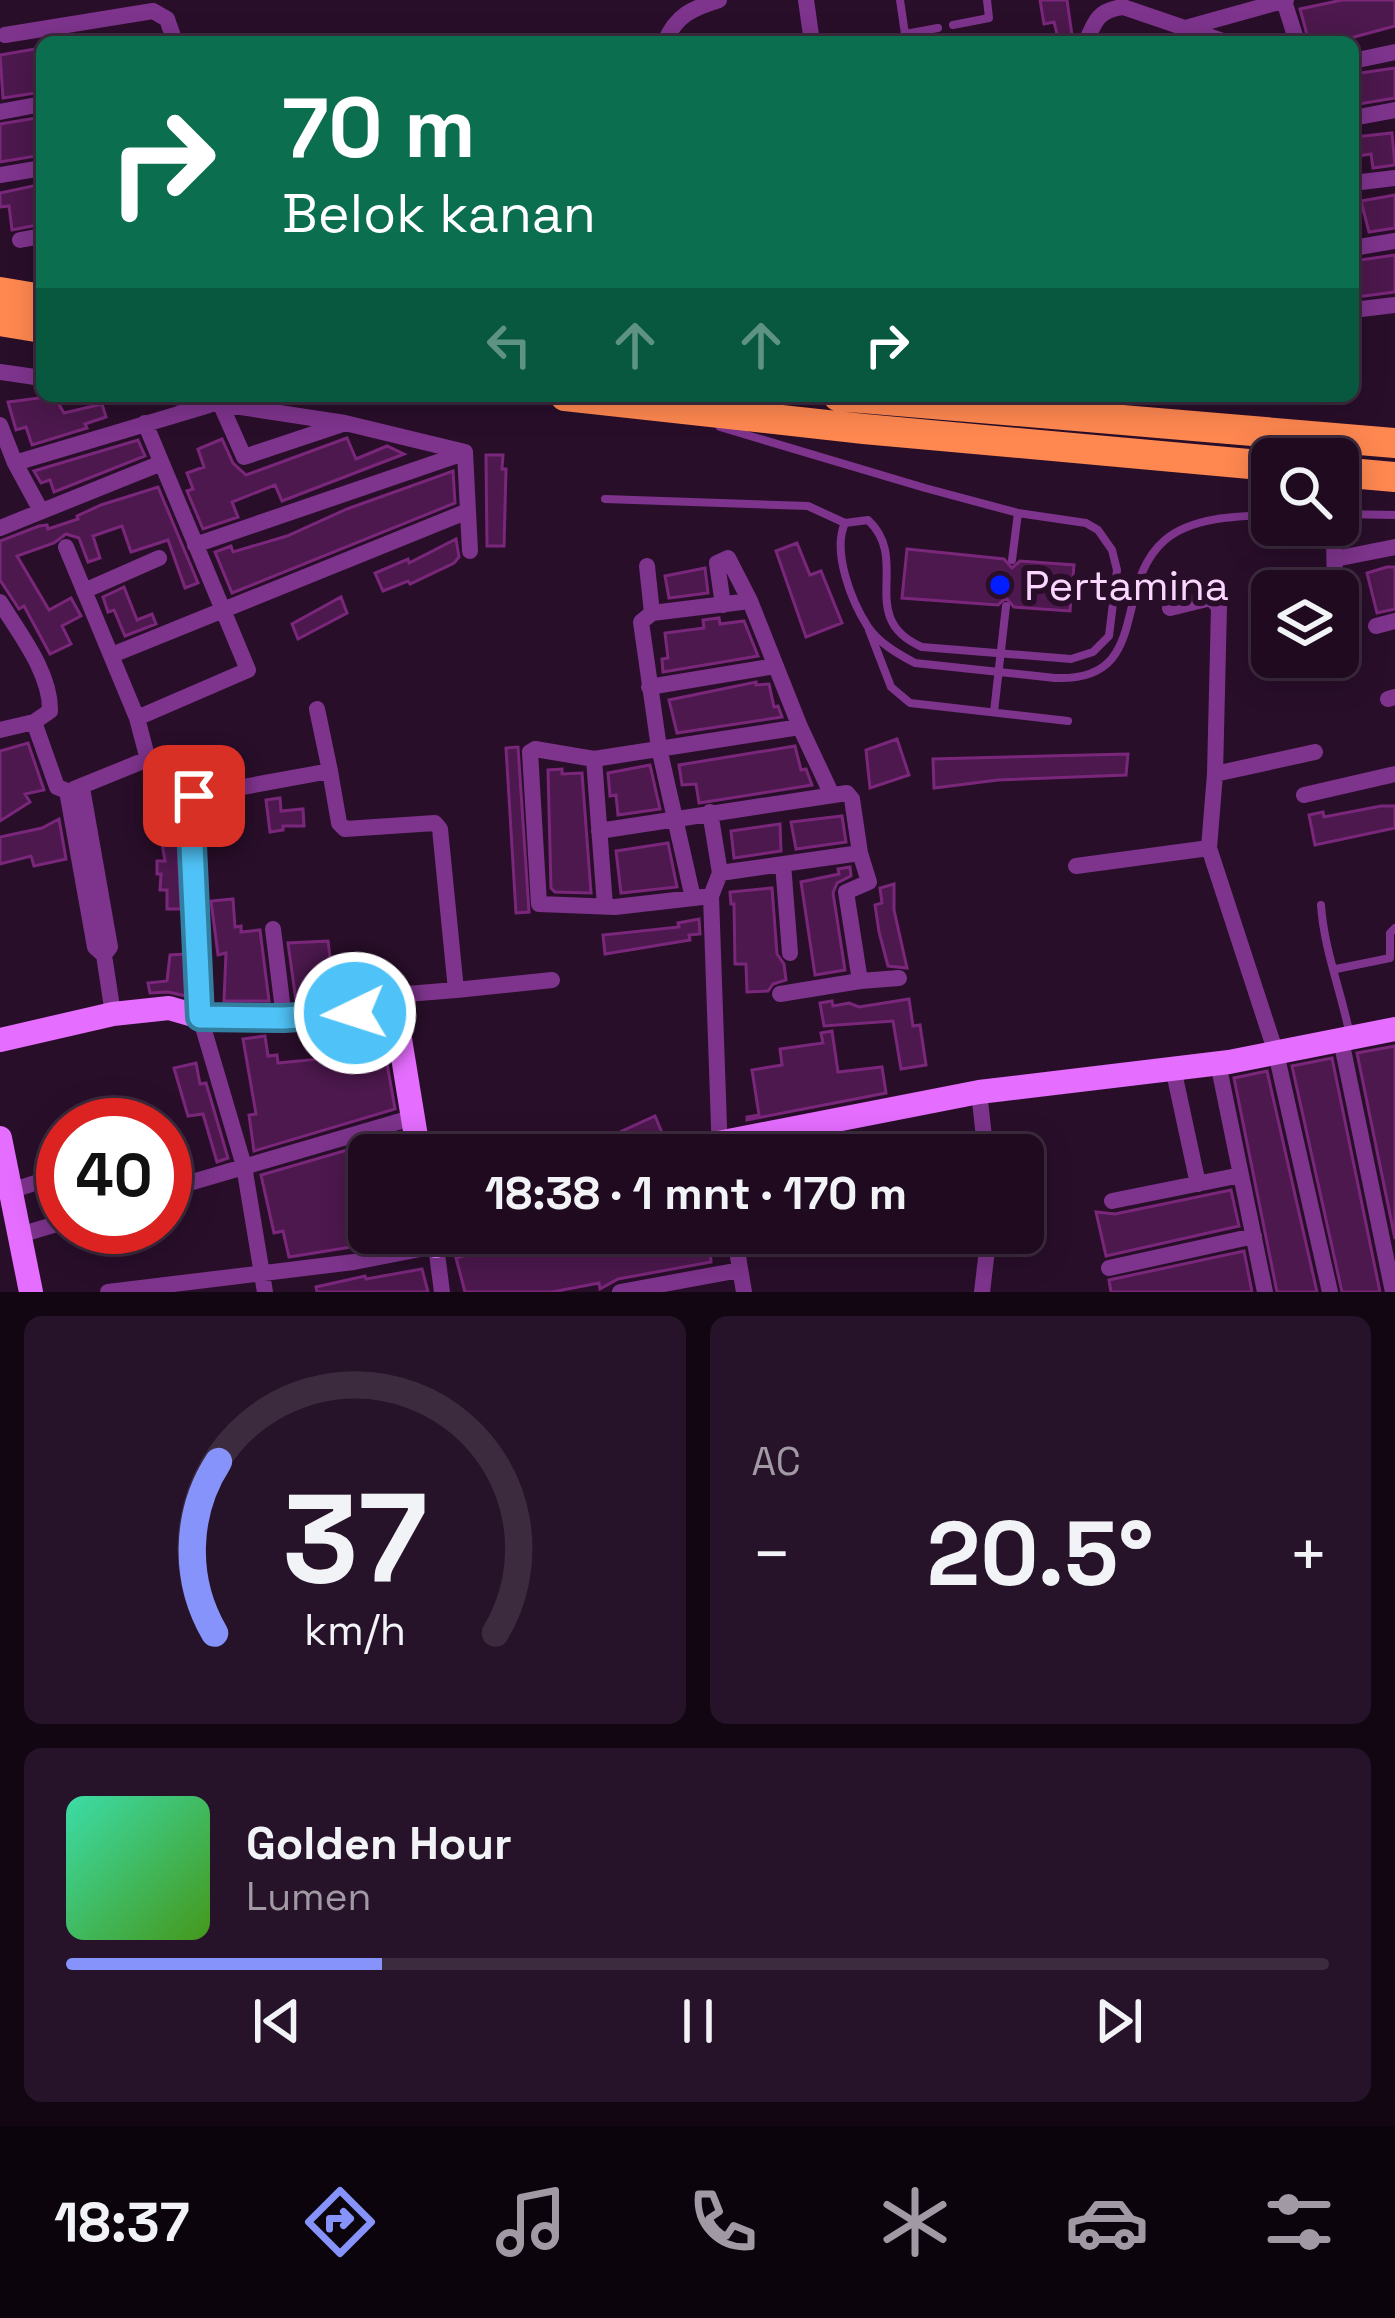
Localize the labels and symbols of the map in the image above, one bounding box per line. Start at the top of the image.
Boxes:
place label: Pertamina [1024,559,1229,612]
marker: Pertamina [987,572,1013,598]
pin [143,745,245,847]
position arrow [292,950,418,1076]
speed limit sign: 40 [36,1098,192,1254]

